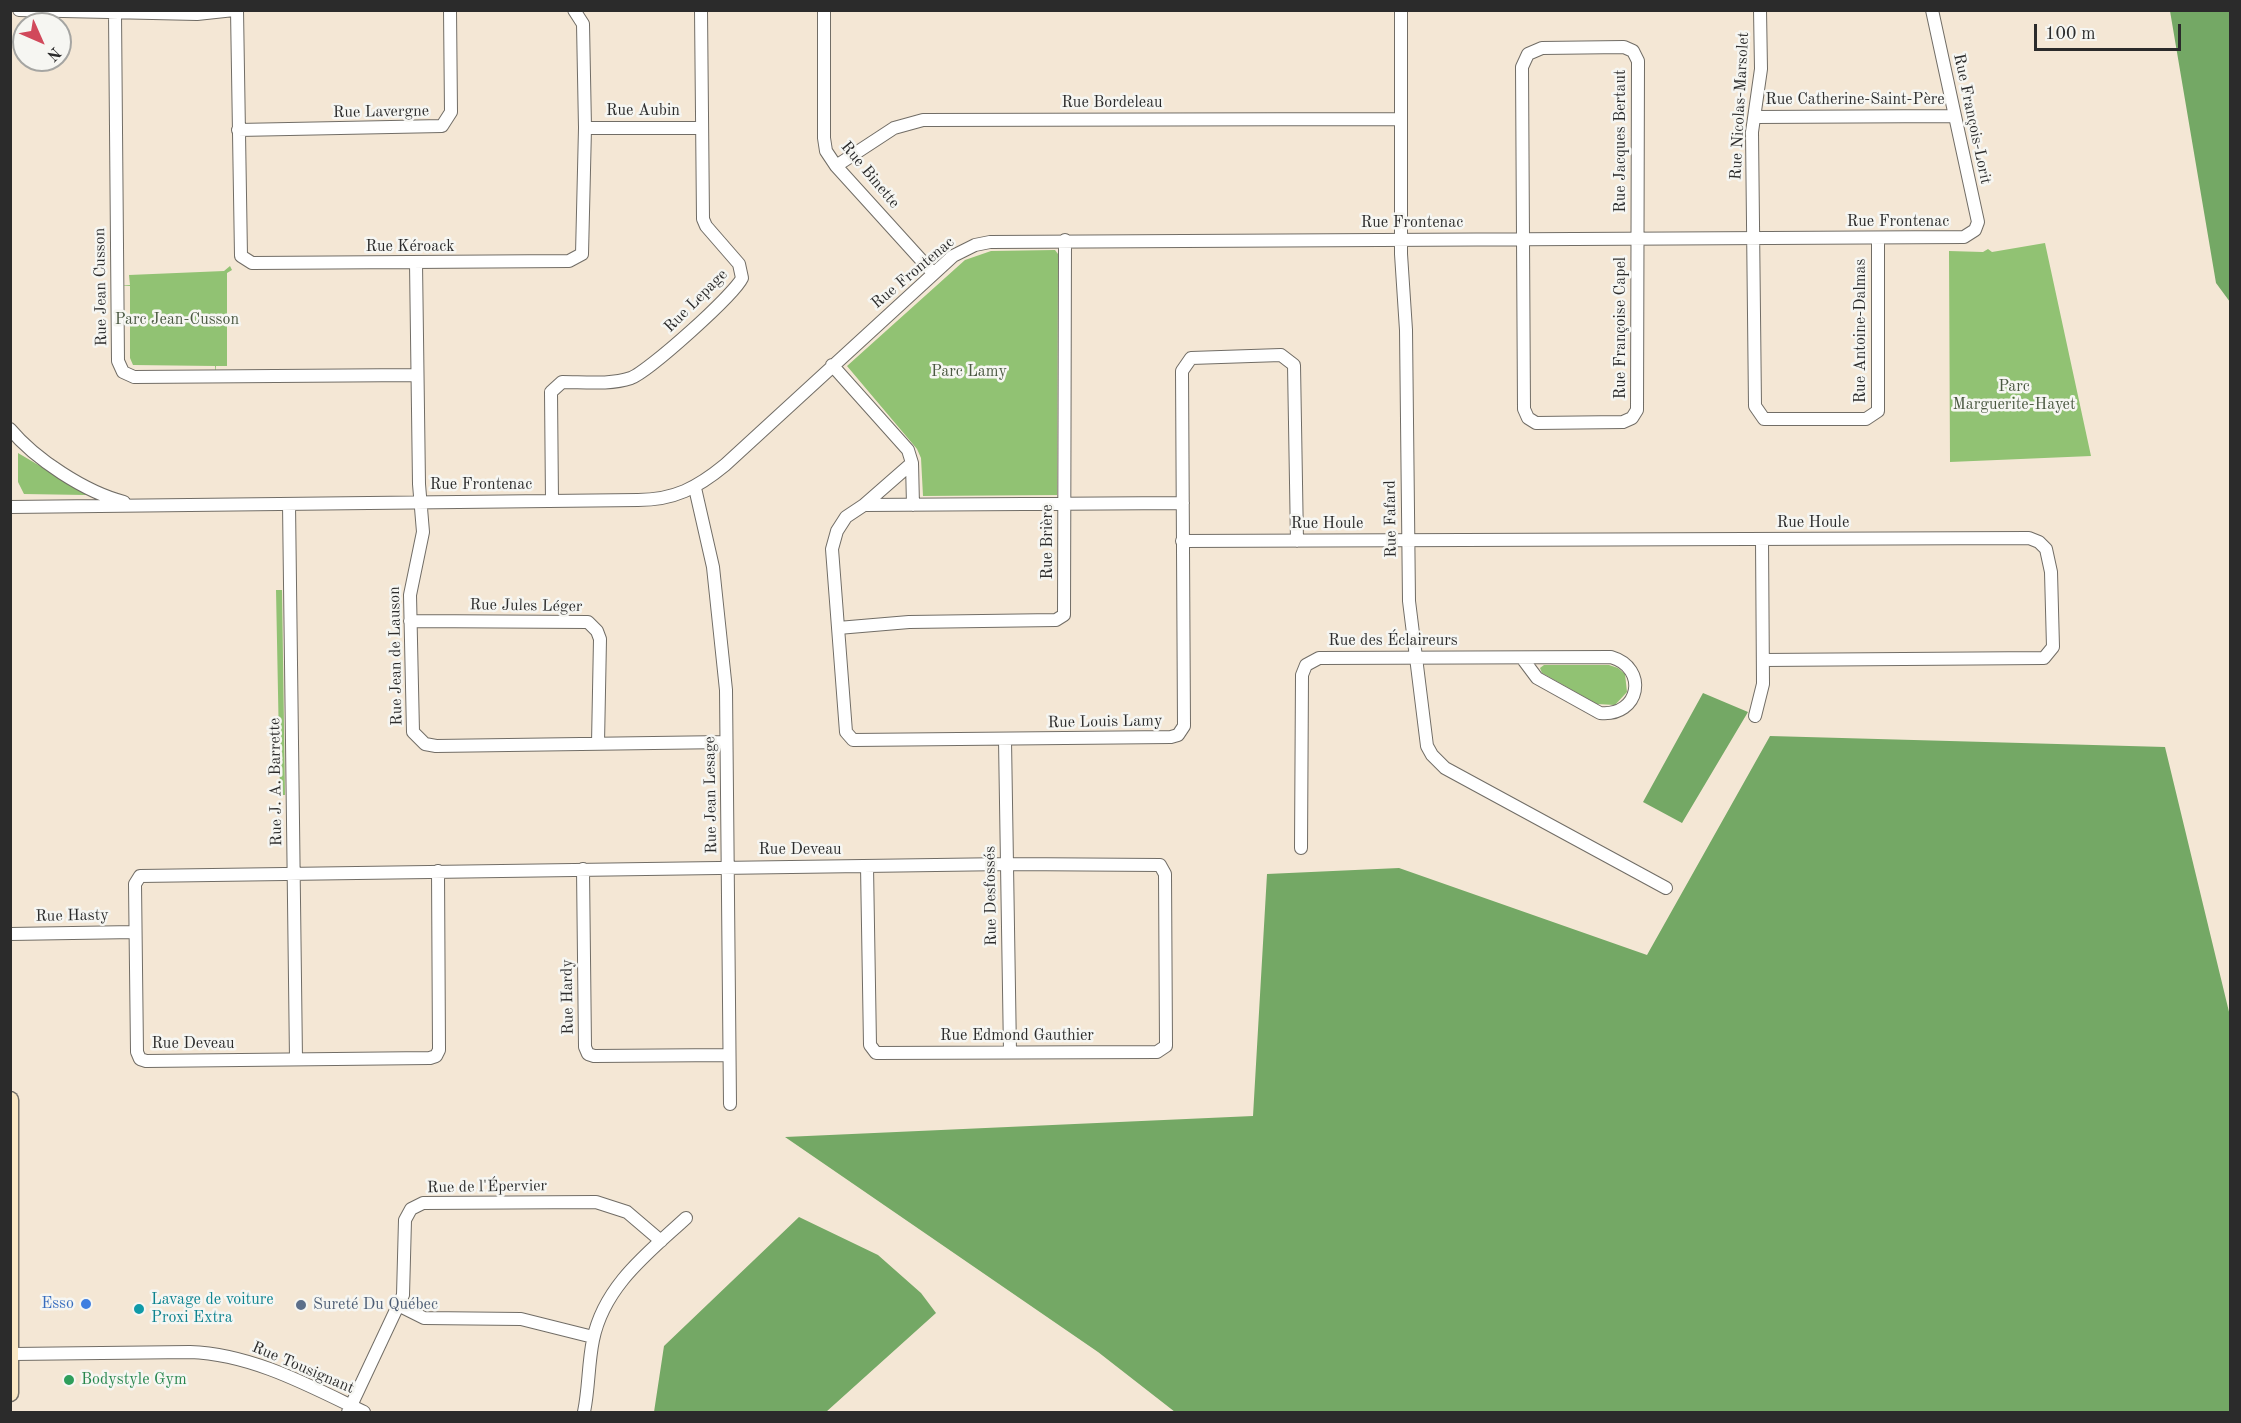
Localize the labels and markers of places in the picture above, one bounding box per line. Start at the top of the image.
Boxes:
place label: Lavage de voiture Proxi Extra [151,1290,274,1328]
place label: Esso [41,1294,74,1314]
place label: Sureté Du Québec [313,1295,438,1315]
marker: Esso [79,1297,93,1311]
marker: Sureté Du Québec [294,1298,308,1312]
marker: Lavage de voiture Proxi Extra [132,1302,146,1316]
place label: Bodystyle Gym [81,1370,187,1390]
marker: Bodystyle Gym [62,1373,76,1387]

